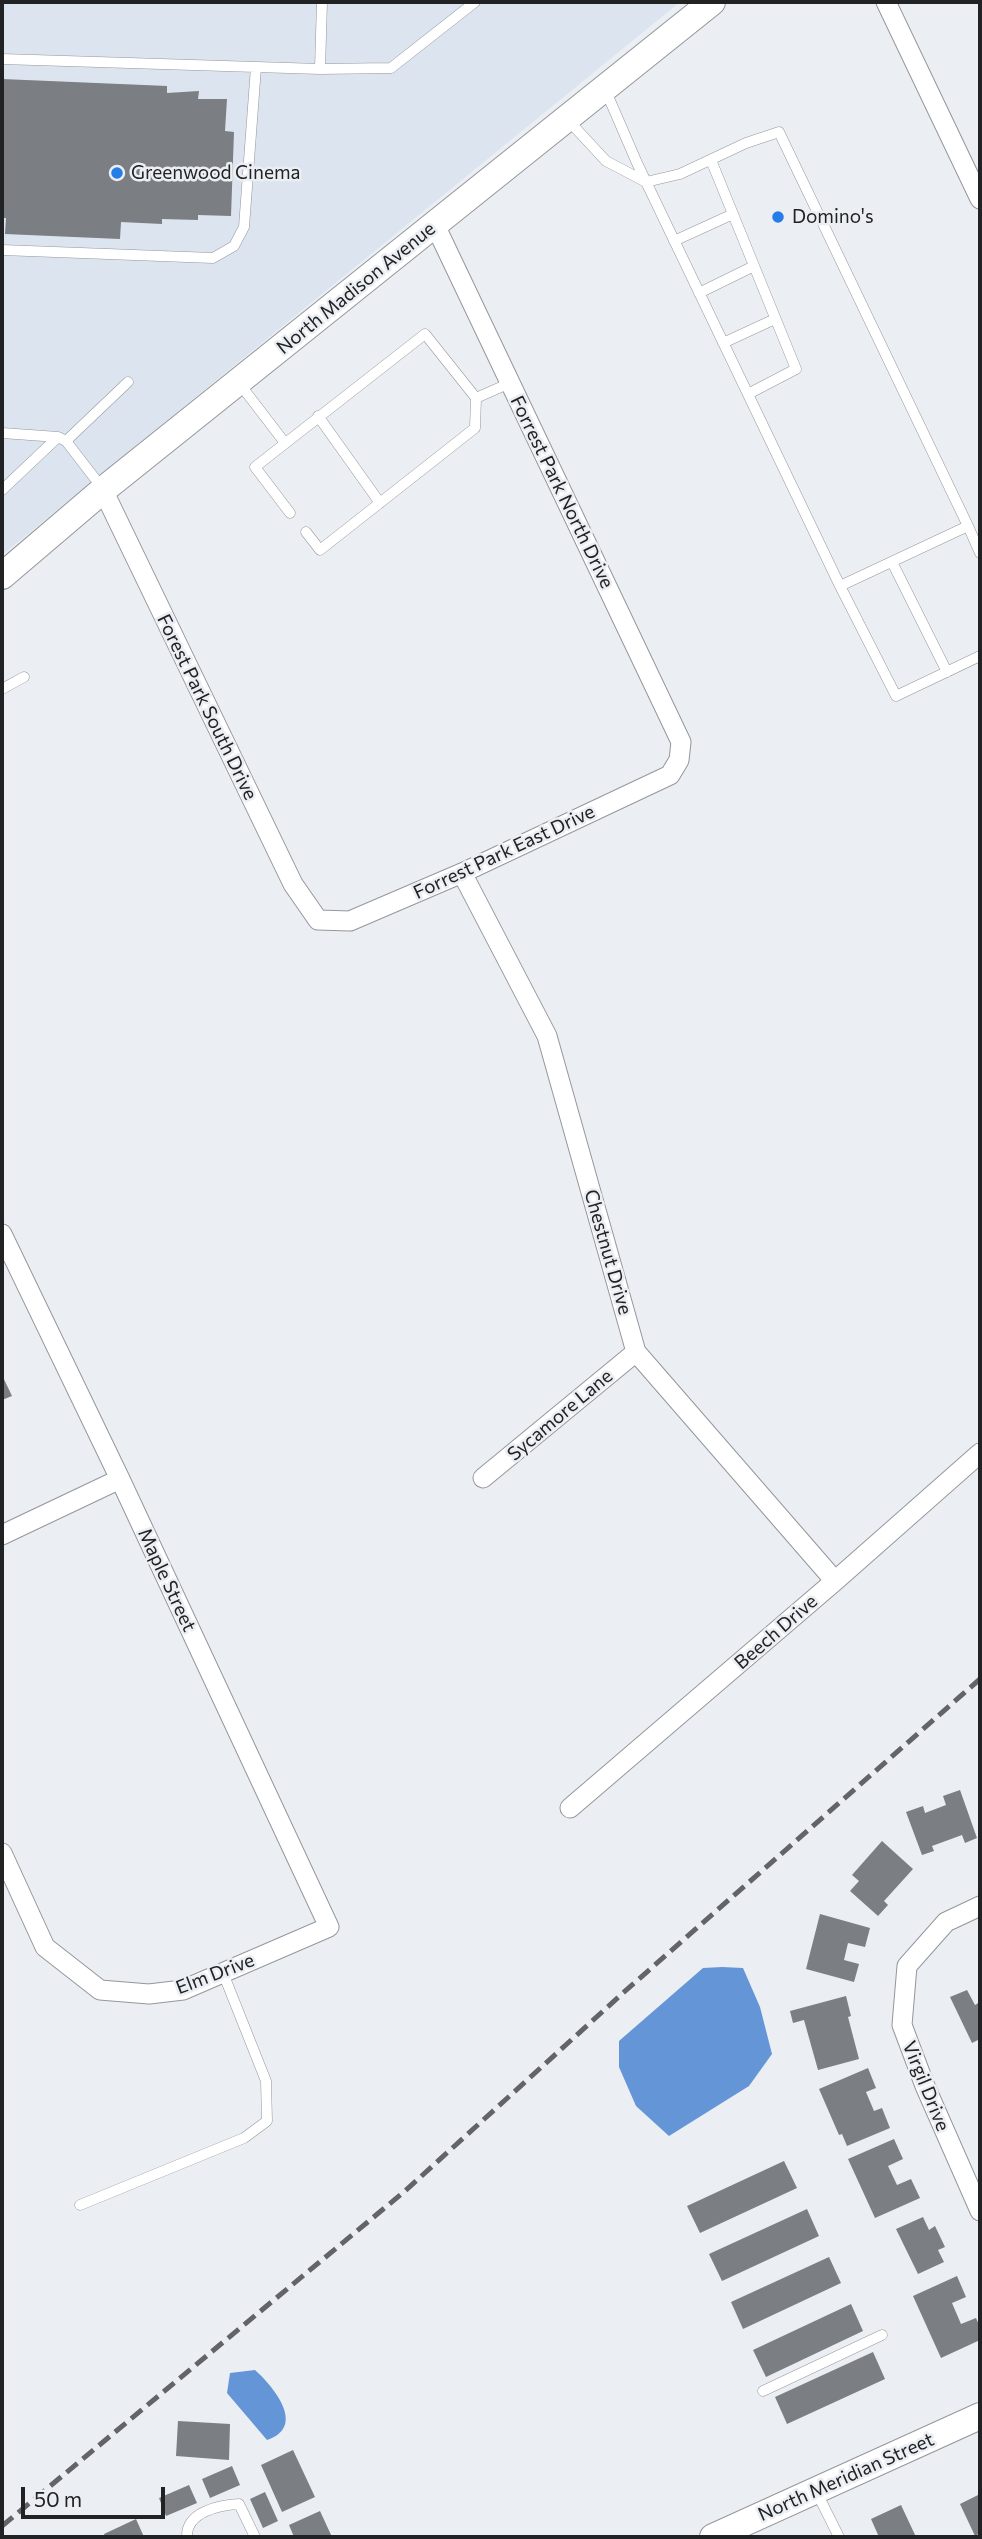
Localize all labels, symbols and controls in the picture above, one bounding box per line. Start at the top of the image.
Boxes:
place label: Greenwood Cinema [131,162,300,184]
marker: Greenwood Cinema [109,165,125,181]
place label: Domino's [792,206,874,228]
marker: Domino's [770,209,786,225]
street label: North Madison Avenue [272,217,440,359]
street label: Forrest Park North Drive [505,392,619,592]
street label: Forest Park South Drive [152,610,262,804]
street label: Forrest Park East Drive [410,800,598,904]
street label: Chestnut Drive [579,1187,637,1317]
street label: Sycamore Lane [503,1364,617,1466]
street label: Maple Street [133,1525,201,1635]
street label: Beech Drive [730,1590,822,1674]
street label: Elm Drive [173,1949,257,1999]
street label: Virgil Drive [898,2038,954,2134]
street label: North Meridian Street [754,2428,938,2526]
scale bar [24,2472,168,2516]
text: 50 m [34,2486,82,2511]

